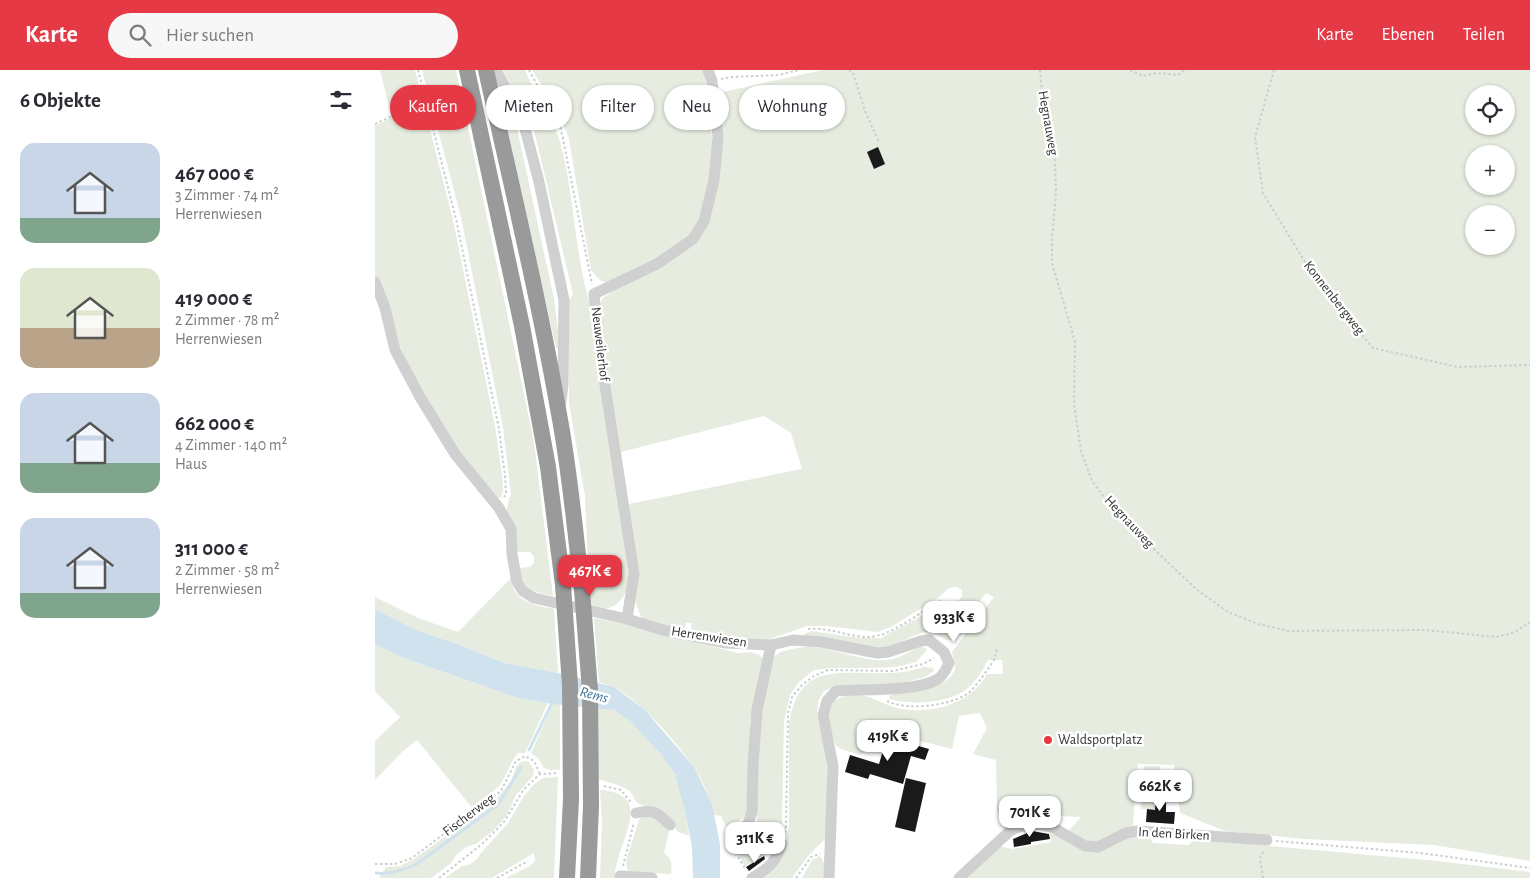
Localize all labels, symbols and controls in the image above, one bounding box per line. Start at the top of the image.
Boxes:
search box [108,13,458,58]
icon: search [126,21,154,49]
text: Karte [25,23,78,47]
text: Hier suchen [166,26,254,45]
text: Karte [1316,26,1354,44]
text: Ebenen [1382,26,1435,44]
text: Teilen [1463,26,1505,44]
chip: Kaufen [390,85,476,130]
chip: Mieten [486,85,572,130]
chip: Filter [582,85,654,130]
chip: Neu [664,85,729,130]
chip: Wohnung [739,85,845,130]
map controls [1465,85,1515,255]
button: locate [1465,85,1515,135]
icon: filters [327,86,355,114]
text: 6 Objekte [20,90,101,111]
street label: Hegnauweg [1035,90,1061,157]
button: + [1465,145,1515,195]
icon: home [60,163,120,223]
text: 467 000 € [175,163,254,184]
text: 3 Zimmer · 74 m² [175,187,279,203]
button: − [1465,205,1515,255]
text: Herrenwiesen [175,206,262,222]
street label: Konnenbergweg [1301,258,1367,338]
icon: home [60,288,120,348]
text: 419 000 € [175,288,252,309]
street label: Neuweilerhof [589,306,612,382]
text: 2 Zimmer · 78 m² [175,312,279,328]
text: Herrenwiesen [175,331,262,347]
icon: home [60,413,120,473]
text: 662 000 € [175,413,254,434]
text: 4 Zimmer · 140 m² [175,437,287,453]
text: Haus [175,456,207,472]
street label: Hegnauweg [1102,493,1157,551]
icon: home [60,538,120,598]
text: 311 000 € [175,538,248,559]
pin: 467K € [549,554,631,597]
text: 2 Zimmer · 58 m² [175,562,279,578]
text: 467K € [569,563,611,579]
text: Herrenwiesen [175,581,262,597]
pin: 933K € [913,600,995,643]
text: 933K € [934,609,974,625]
street label: Herrenwiesen [670,624,748,650]
water label: Rems [578,684,610,706]
pin: 419K € [847,720,929,762]
text: 419K € [868,728,908,744]
place label: Waldsportplatz [1058,733,1142,747]
marker: Waldsportplatz [1042,734,1054,746]
pin: 662K € [1119,770,1201,812]
text: 662K € [1139,778,1181,794]
street label: Fischerweg [440,791,498,839]
pin: 701K € [989,796,1071,838]
text: 701K € [1010,804,1050,820]
pin: 311K € [714,822,796,864]
street label: In den Birken [1138,825,1210,843]
text: 311K € [736,830,774,846]

